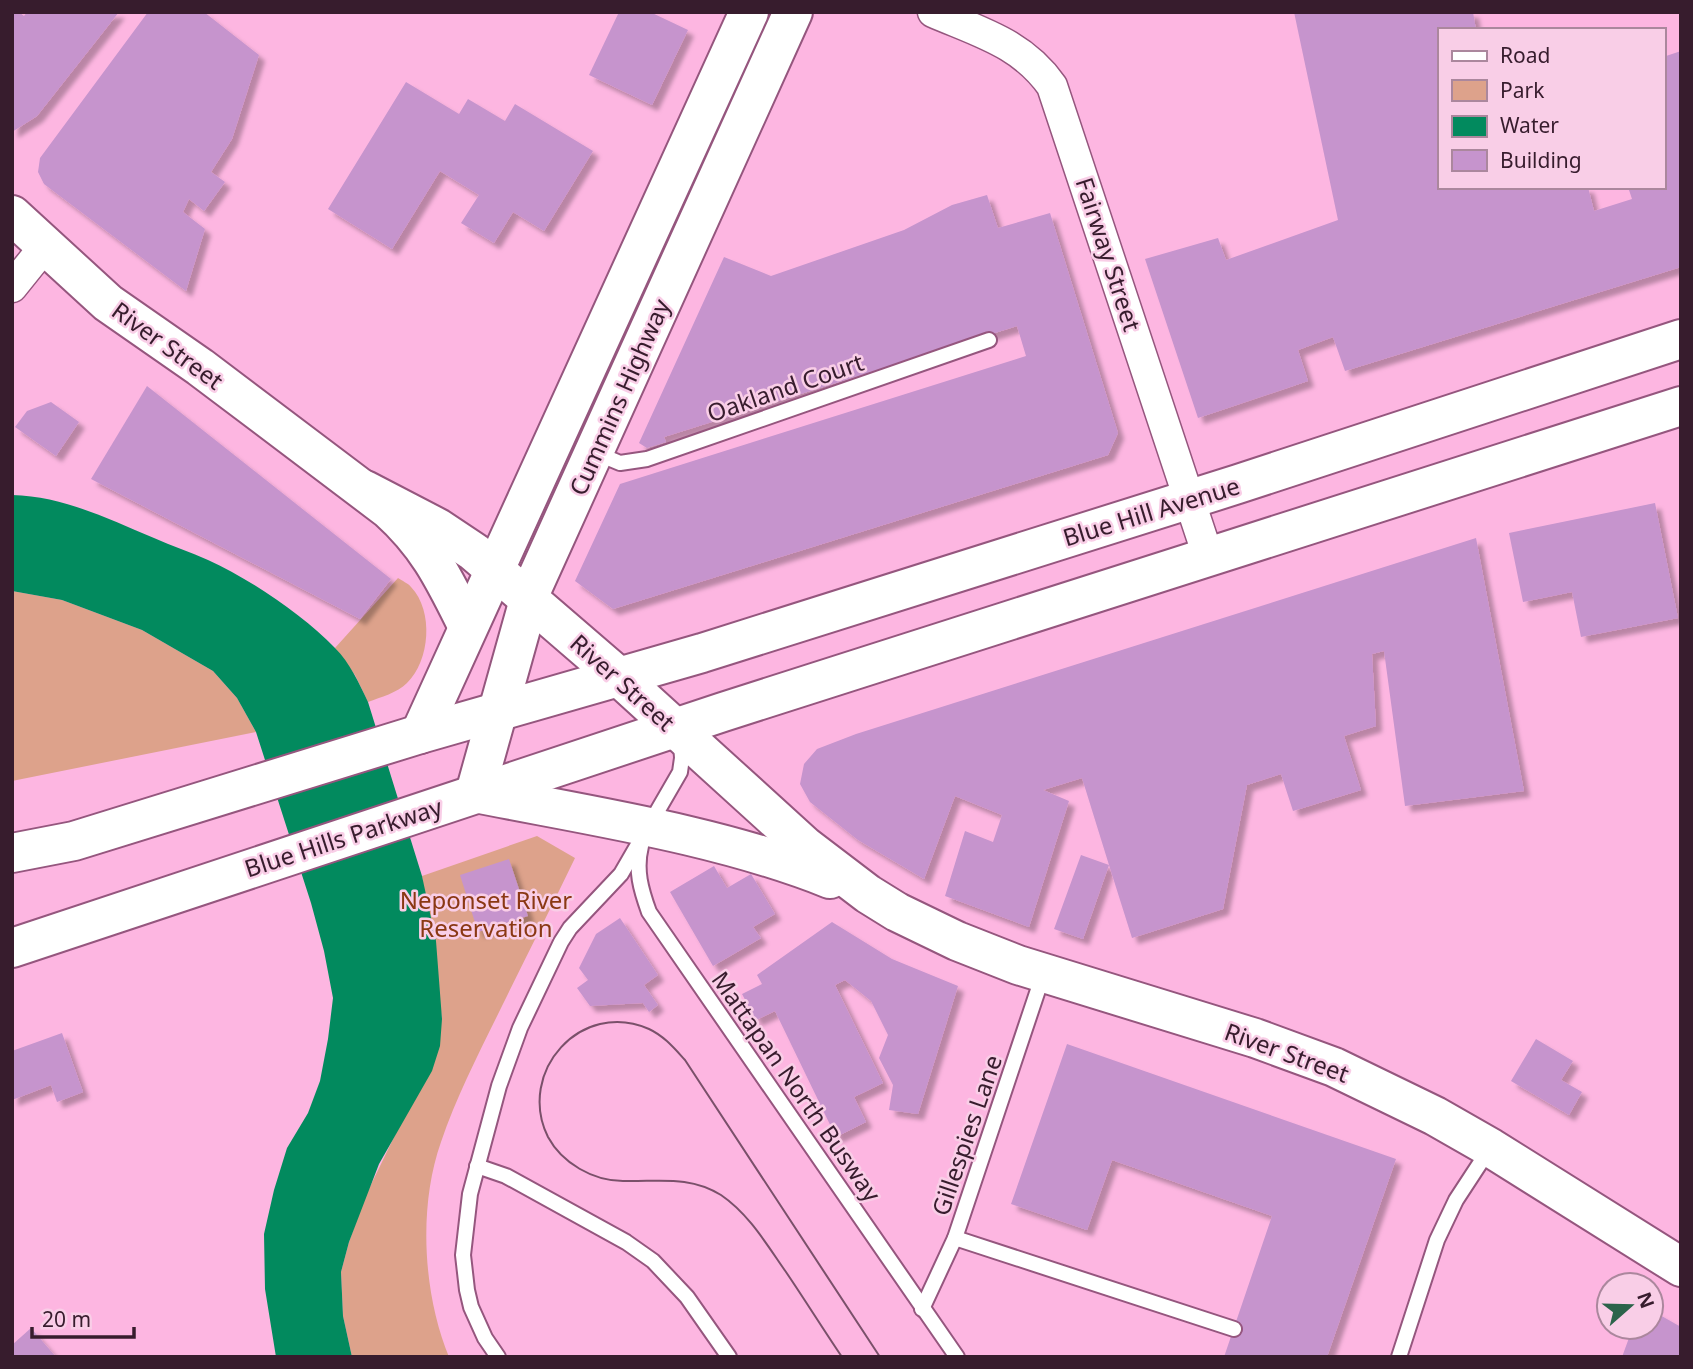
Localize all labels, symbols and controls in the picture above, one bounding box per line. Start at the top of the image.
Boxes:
legend [1438,28,1665,189]
text: Road [1500,41,1550,69]
text: Park [1500,76,1545,104]
text: Water [1500,111,1559,139]
text: Building [1500,146,1582,174]
street label: Fairway Street [1069,173,1149,335]
street label: River Street [106,293,231,397]
street label: Cummins Highway [561,293,677,500]
street label: Oakland Court [702,345,868,429]
street label: Blue Hill Avenue [1059,468,1243,554]
street label: River Street [564,626,683,738]
street label: Blue Hills Parkway [240,789,447,884]
park label: Neponset River Reservation [400,883,572,944]
street label: Mattapan North Busway [705,964,890,1208]
street label: River Street [1220,1014,1354,1090]
street label: Gillespies Lane [923,1050,1009,1220]
north arrow [1595,1271,1665,1341]
text: N [1631,1288,1661,1312]
scale bar [32,1296,133,1340]
text: 20 m [42,1305,91,1333]

